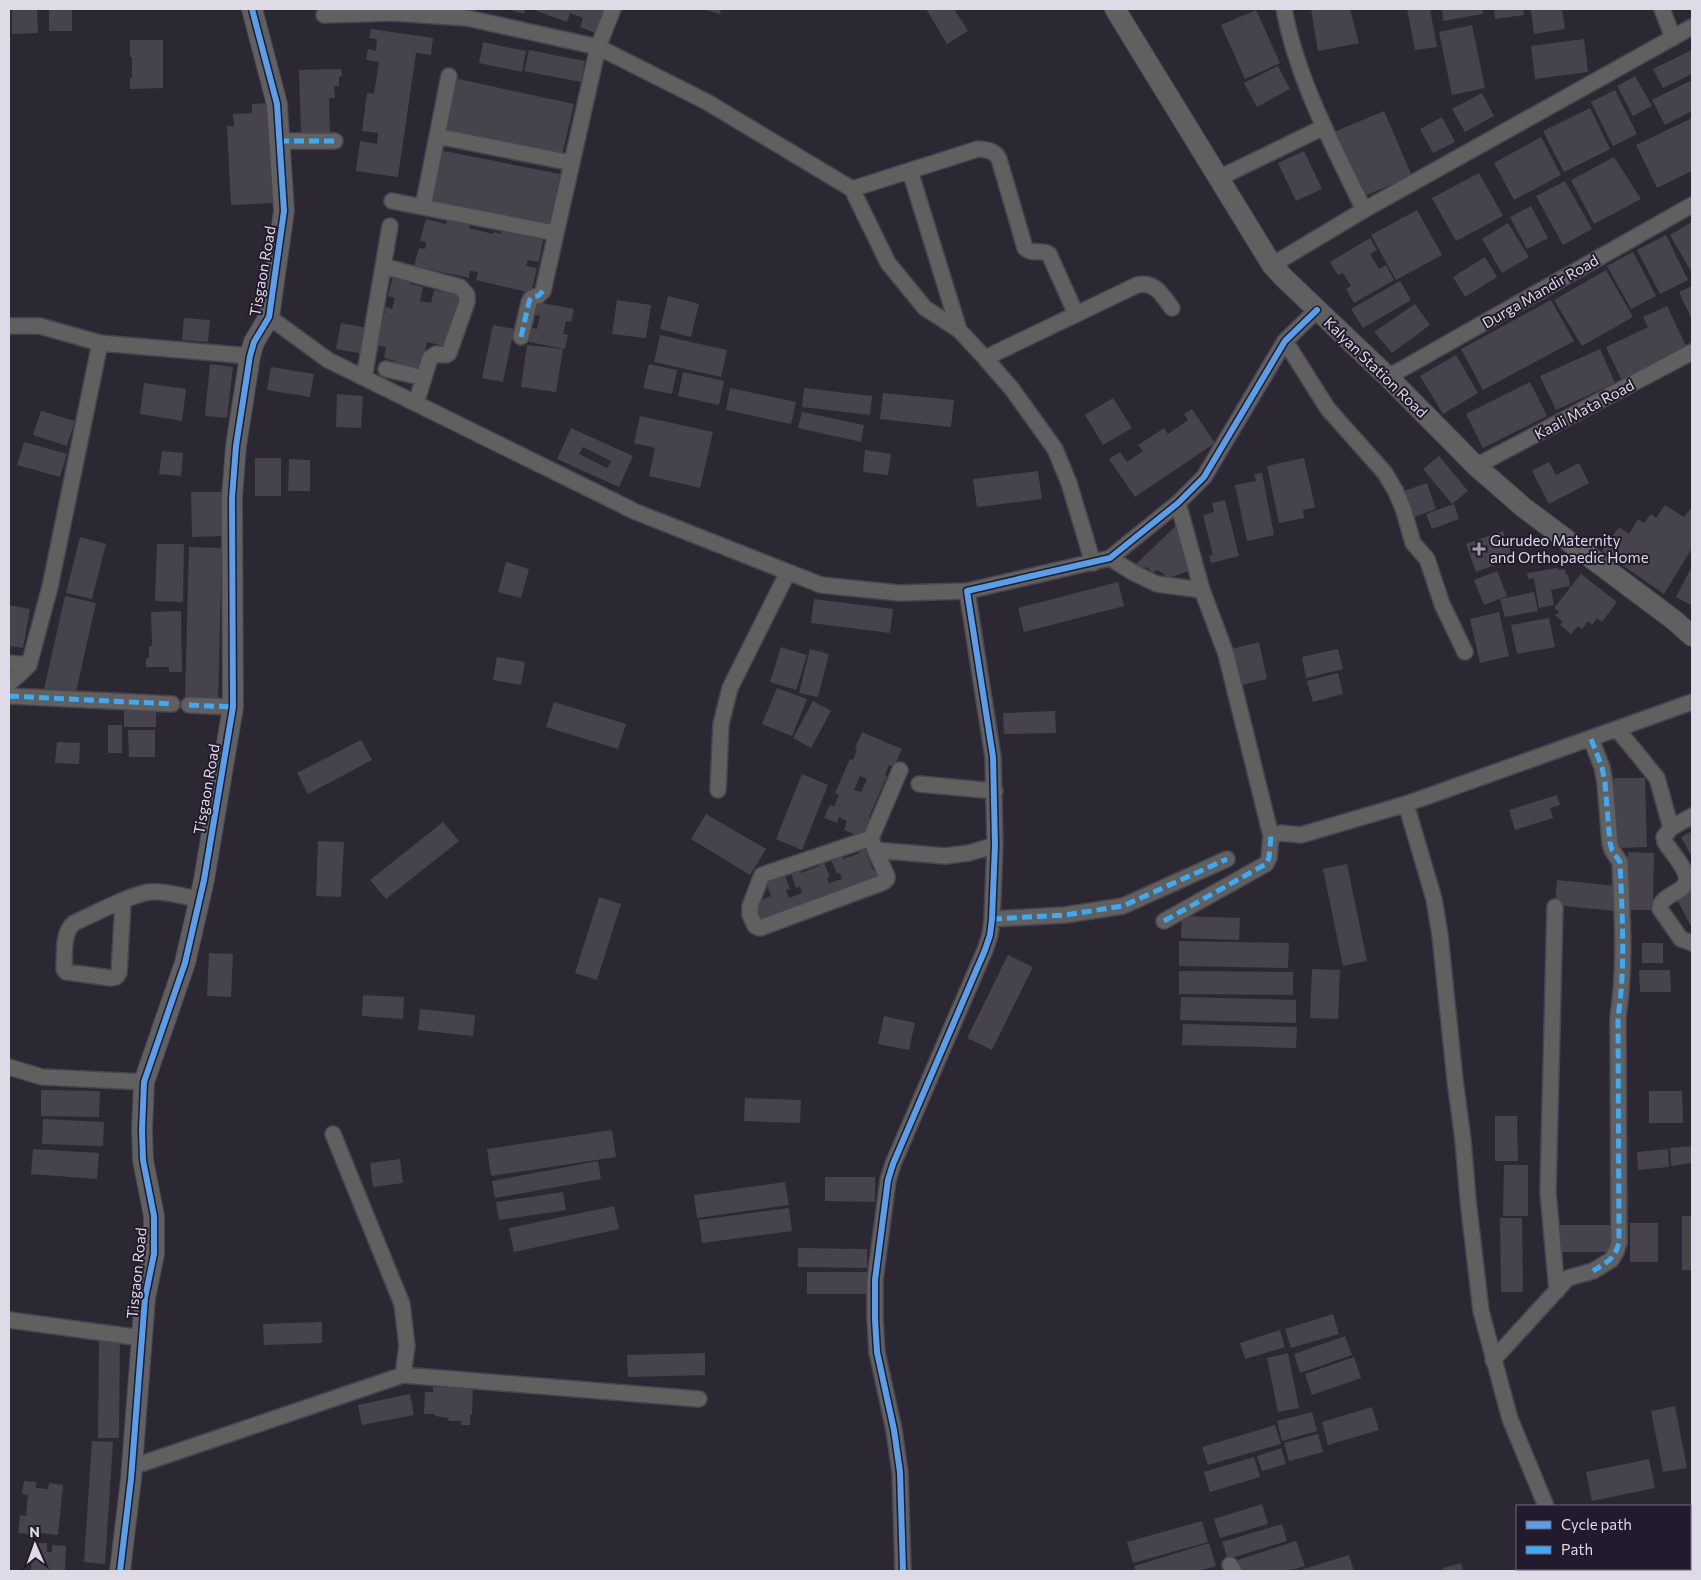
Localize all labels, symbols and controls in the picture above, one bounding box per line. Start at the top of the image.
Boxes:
street label: Tisgaon Road [245,224,279,318]
street label: Durga Mandir Road [1479,250,1601,332]
street label: Kalyan Station Road [1321,313,1431,421]
street label: Kaali Mata Road [1531,375,1637,443]
place label: Gurudeo Maternity and Orthopaedic Home [1490,531,1649,566]
marker: Gurudeo Maternity and Orthopaedic Home [1472,542,1486,556]
street label: Tisgaon Road [189,742,223,836]
street label: Tisgaon Road [122,1226,150,1320]
legend [1516,1505,1691,1570]
text: Cycle path [1561,1515,1632,1533]
north arrow [10,1520,60,1570]
text: N [29,1523,40,1540]
text: Path [1561,1540,1593,1558]

